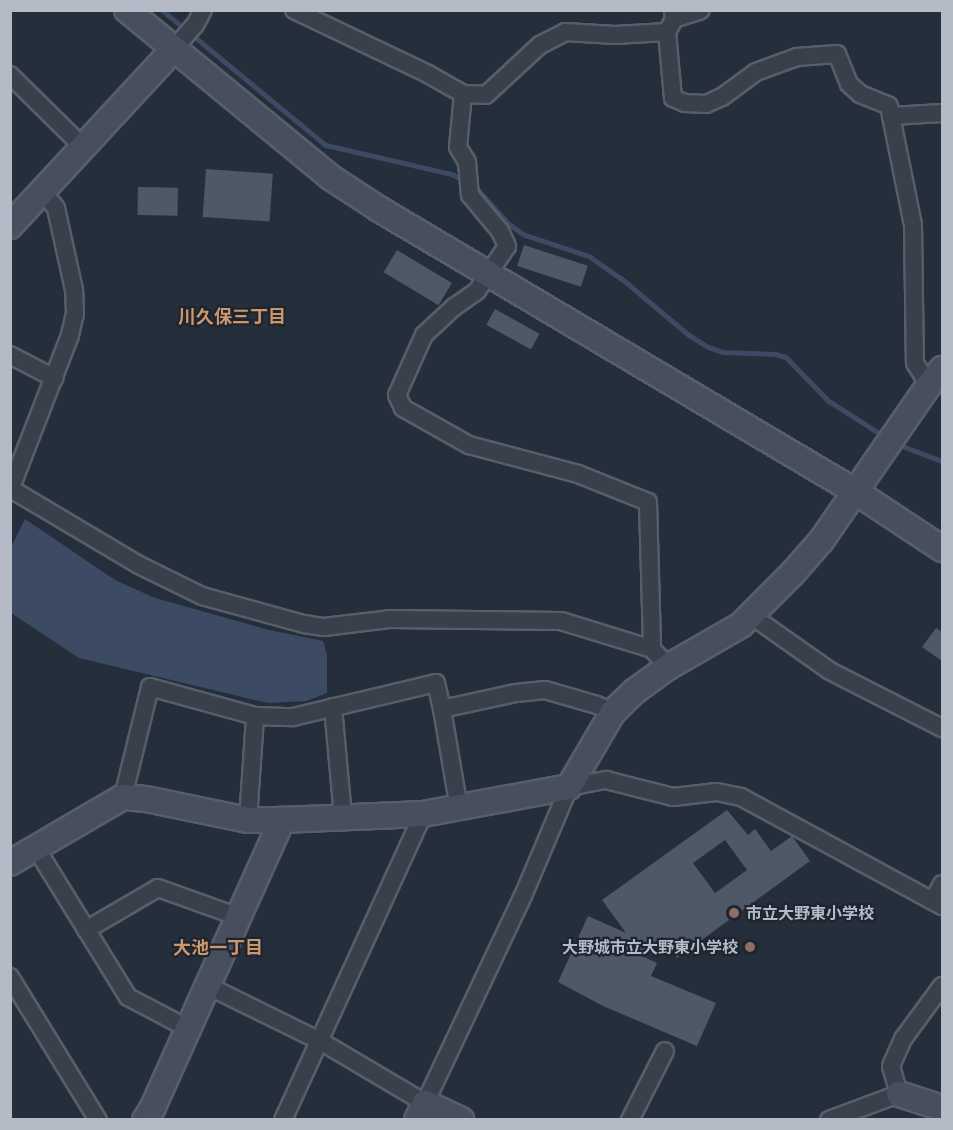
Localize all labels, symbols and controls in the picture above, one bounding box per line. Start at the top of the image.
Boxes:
district label: 川久保三丁目 [178,306,286,328]
place label: 市立大野東小学校 [746,903,874,923]
marker: 市立大野東小学校 [727,906,741,920]
district label: 大池一丁目 [173,937,263,959]
place label: 大野城市立大野東小学校 [562,937,738,957]
marker: 大野城市立大野東小学校 [743,940,757,954]

